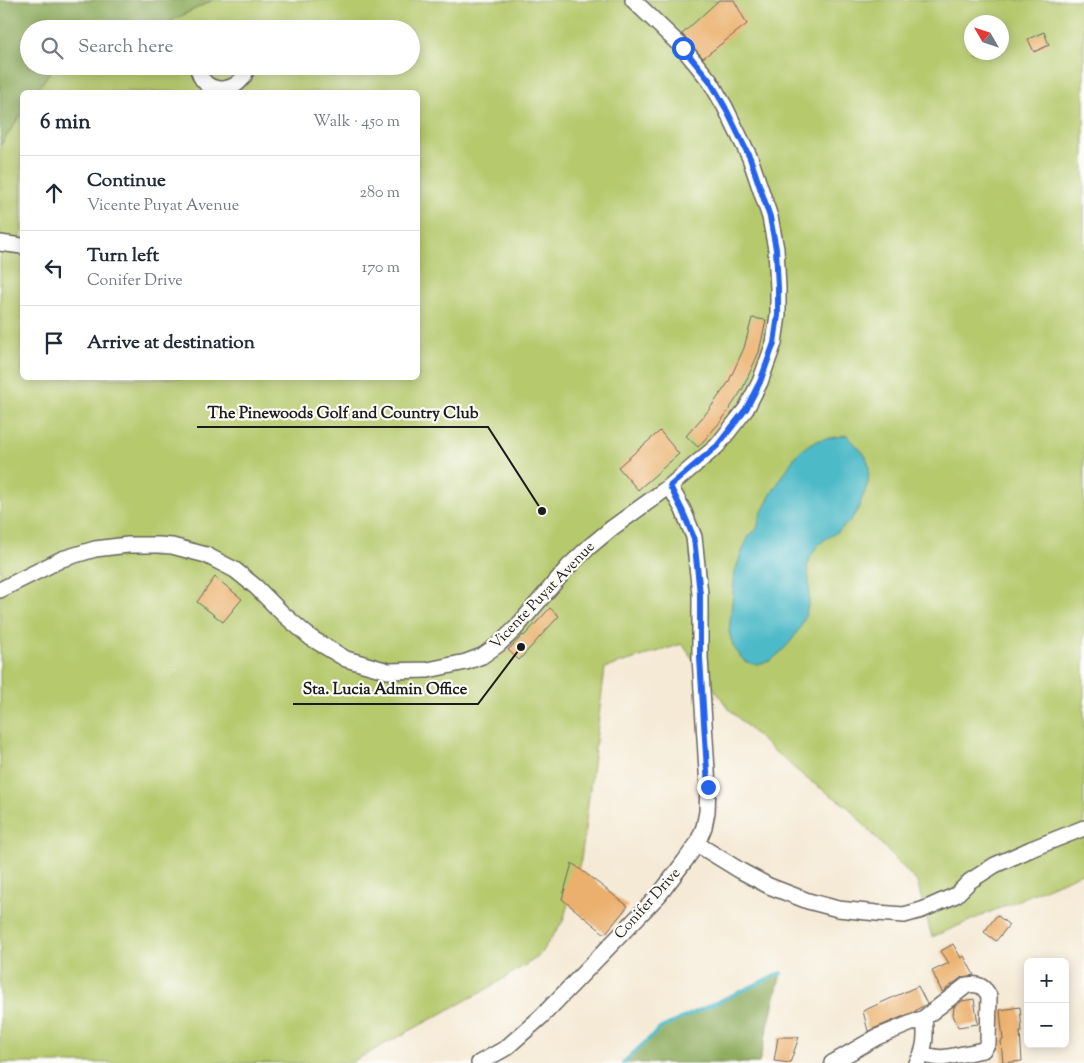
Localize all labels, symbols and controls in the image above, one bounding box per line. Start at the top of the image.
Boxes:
north arrow [964,15,1009,60]
search box [20,20,420,75]
icon: search [38,34,66,62]
text: Search here [78,34,173,61]
route start [672,37,695,60]
text: 6 min [40,108,91,138]
text: Walk · 450 m [313,111,400,134]
text: Continue [87,168,166,195]
icon: ahead [40,179,68,207]
text: 280 m [359,182,400,205]
text: Vicente Puyat Avenue [87,195,239,218]
text: Turn left [87,243,159,270]
icon: left [40,254,68,282]
text: 170 m [362,257,400,280]
text: Conifer Drive [87,270,183,293]
icon: arrive [40,329,68,357]
text: Arrive at destination [87,330,255,357]
callout: The Pinewoods Golf and Country Club [197,396,488,427]
text: The Pinewoods Golf and Country Club [208,403,479,426]
street label: Vicente Puyat Avenue [486,537,600,655]
callout: Sta. Lucia Admin Office [293,673,478,704]
text: Sta. Lucia Admin Office [303,679,468,702]
route end [697,776,720,799]
street label: Conifer Drive [610,864,686,944]
map controls [1024,958,1069,1048]
button: + [1024,958,1069,1003]
button: − [1024,1003,1069,1048]

